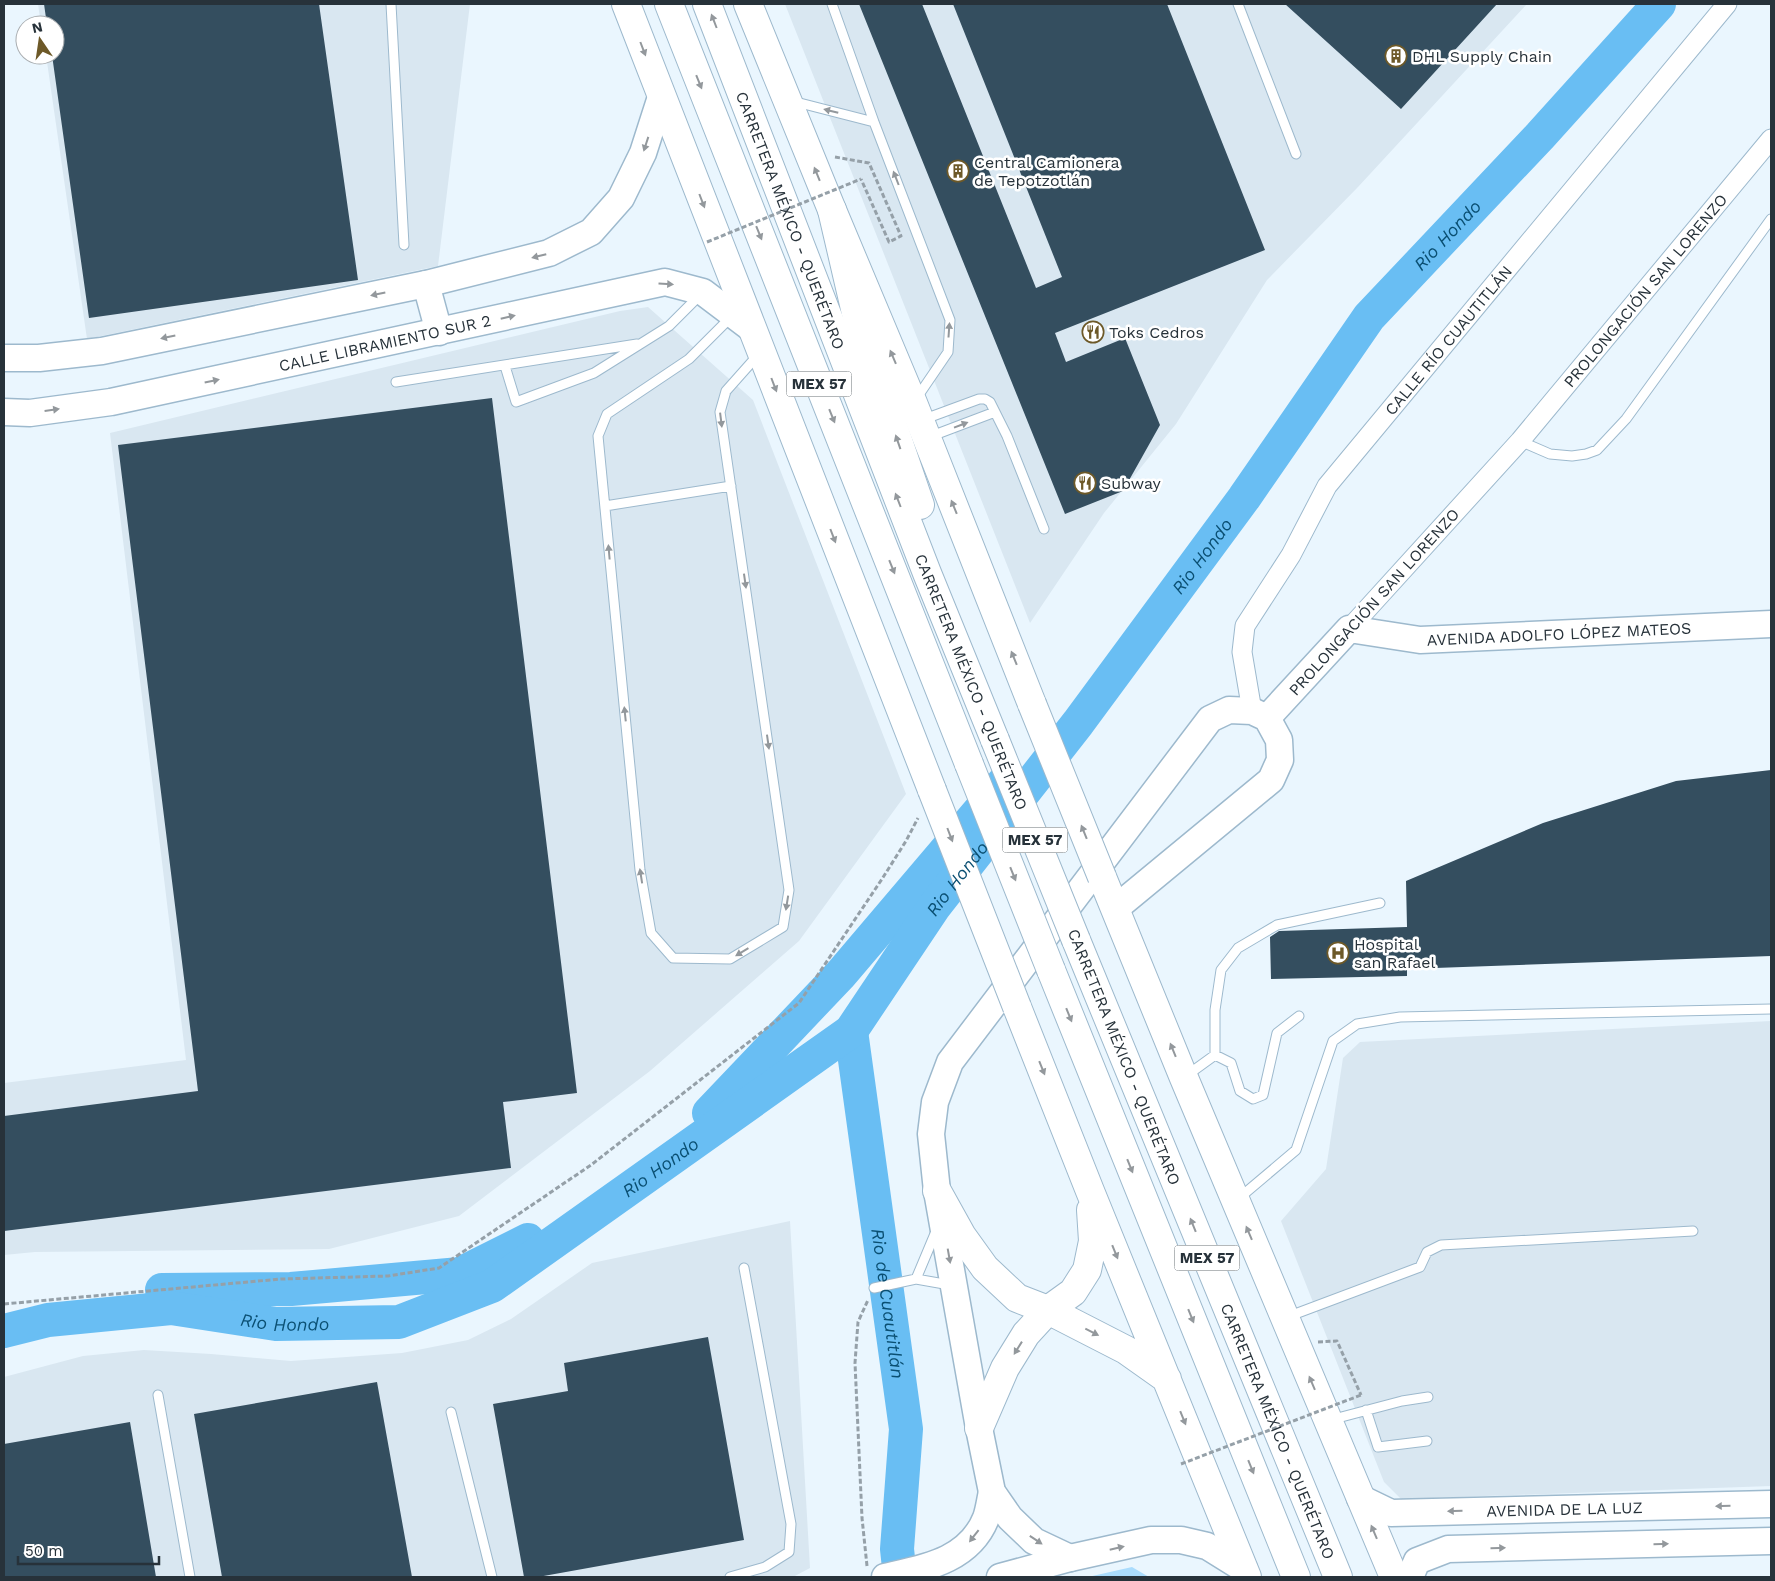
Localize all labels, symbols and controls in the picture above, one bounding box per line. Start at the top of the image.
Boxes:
one-way arrow [710,14,717,29]
north arrow [15,15,65,65]
text: N [30,18,44,36]
one-way arrow [640,42,647,57]
building icon: DHL Supply Chain [1384,44,1408,68]
place label: DHL Supply Chain [1412,47,1552,66]
one-way arrow [696,74,704,89]
street label: CARRETERA MÉXICO - QUERÉTARO [732,89,849,352]
one-way arrow [823,106,838,114]
one-way arrow [642,137,650,152]
place label: Central Camionera de Tepotzotlán [974,153,1120,190]
building icon: Central Camionera de Tepotzotlán [946,159,970,183]
one-way arrow [813,167,820,182]
one-way arrow [892,170,900,185]
street label: PROLONGACIÓN SAN LORENZO [1559,190,1731,391]
one-way arrow [698,194,706,209]
water label: Rio Hondo [1409,195,1485,274]
one-way arrow [755,226,763,241]
one-way arrow [532,252,547,260]
street label: CALLE RÍO CUAUTITLÁN [1380,261,1516,419]
one-way arrow [659,280,675,288]
one-way arrow [370,290,386,298]
street label: CALLE LIBRAMIENTO SUR 2 [277,310,493,375]
one-way arrow [500,313,515,321]
restaurant icon: Toks Cedros [1081,320,1105,344]
one-way arrow [946,322,954,338]
place label: Toks Cedros [1109,323,1204,342]
one-way arrow [159,334,175,342]
one-way arrow [889,349,897,364]
road number: MEX 57 [786,372,852,396]
one-way arrow [204,376,220,384]
one-way arrow [771,377,778,392]
one-way arrow [45,406,61,414]
one-way arrow [828,409,836,424]
one-way arrow [718,413,726,429]
one-way arrow [954,420,968,428]
one-way arrow [894,434,901,449]
restaurant icon: Subway [1073,471,1097,495]
place label: Subway [1101,474,1162,493]
one-way arrow [894,492,902,507]
one-way arrow [950,499,958,514]
street label: PROLONGACIÓN SAN LORENZO [1285,504,1463,700]
water label: Rio Hondo [1167,514,1236,598]
one-way arrow [829,529,837,544]
one-way arrow [605,544,613,560]
street label: CARRETERA MÉXICO - QUERÉTARO [911,551,1031,813]
one-way arrow [888,560,896,575]
one-way arrow [741,574,749,590]
street label: AVENIDA ADOLFO LÓPEZ MATEOS [1426,618,1692,649]
one-way arrow [1010,651,1017,666]
one-way arrow [620,706,628,722]
one-way arrow [764,734,772,750]
one-way arrow [1080,824,1088,839]
one-way arrow [946,828,954,842]
road number: MEX 57 [1002,828,1068,852]
water label: Rio Hondo [921,837,992,919]
one-way arrow [1010,867,1017,882]
one-way arrow [637,868,645,884]
one-way arrow [783,895,791,911]
street label: CARRETERA MÉXICO - QUERÉTARO [1064,926,1184,1188]
place label: Hospital san Rafael [1354,935,1436,972]
hospital icon: Hospital san Rafael [1326,941,1350,965]
one-way arrow [735,948,748,957]
one-way arrow [1065,1008,1073,1023]
one-way arrow [1169,1042,1177,1057]
one-way arrow [1038,1061,1046,1075]
water label: Rio Hondo [618,1132,702,1201]
one-way arrow [1126,1159,1134,1174]
one-way arrow [1188,1217,1196,1232]
one-way arrow [1245,1225,1253,1240]
water label: Rio de Cuautitlán [868,1227,909,1380]
one-way arrow [1111,1245,1119,1260]
road number: MEX 57 [1174,1246,1240,1270]
one-way arrow [945,1248,953,1264]
street label: CARRETERA MÉXICO - QUERÉTARO [1217,1300,1339,1562]
water label: Rio Hondo [239,1308,329,1335]
one-way arrow [1187,1309,1195,1323]
one-way arrow [1085,1328,1099,1336]
one-way arrow [1013,1341,1022,1354]
one-way arrow [1307,1375,1315,1390]
one-way arrow [1180,1411,1187,1426]
one-way arrow [1248,1460,1256,1474]
street label: AVENIDA DE LA LUZ [1486,1498,1643,1520]
one-way arrow [1714,1502,1730,1510]
one-way arrow [1447,1507,1463,1515]
one-way arrow [1370,1525,1378,1539]
one-way arrow [969,1529,980,1542]
scale bar [18,1534,159,1566]
one-way arrow [1029,1535,1043,1545]
one-way arrow [1653,1539,1669,1547]
text: 50 m [25,1542,62,1560]
one-way arrow [1490,1543,1506,1551]
one-way arrow [1110,1544,1125,1552]

